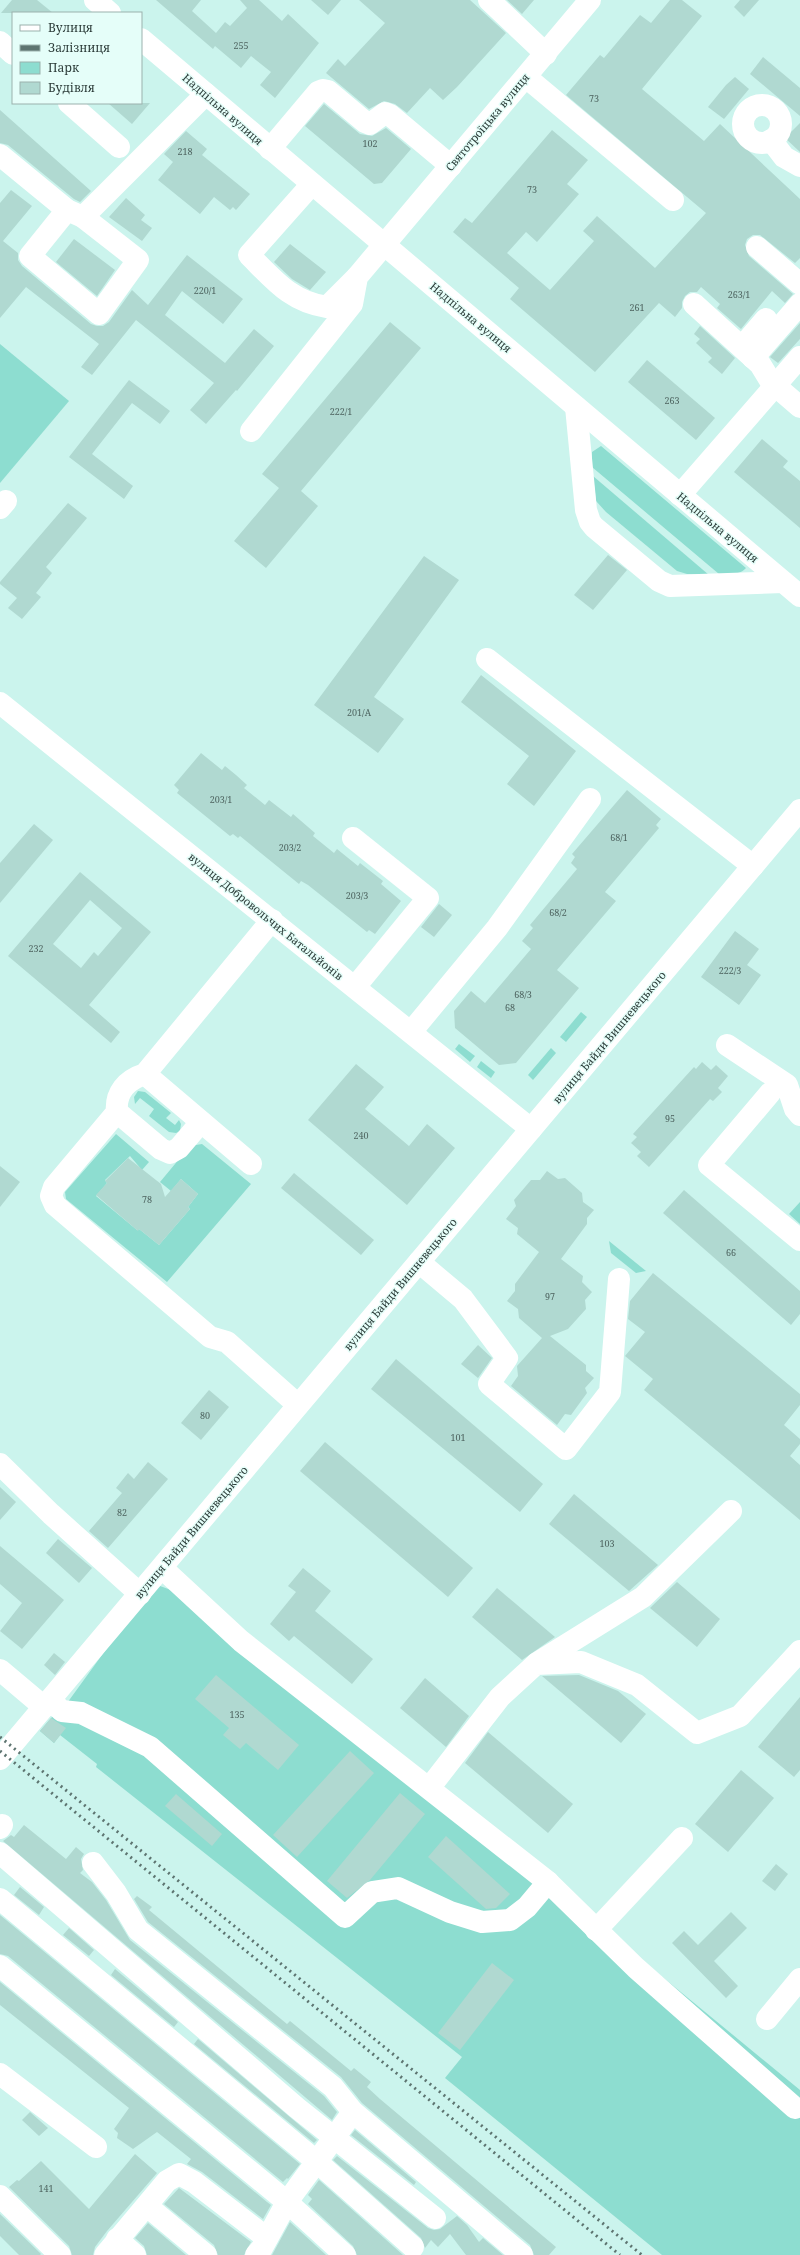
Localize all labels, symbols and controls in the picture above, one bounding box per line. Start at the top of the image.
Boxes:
legend [12,12,142,104]
text: Вулиця [48,19,93,36]
text: Залізниця [48,39,110,56]
house number: 255 [233,39,249,52]
text: Парк [48,59,80,76]
street label: Надпільна вулиця [180,70,266,148]
street label: Святотроїцька вулиця [442,70,532,174]
text: Будівля [48,79,95,96]
house number: 73 [589,92,599,105]
house number: 102 [362,137,378,150]
house number: 218 [177,145,193,158]
house number: 73 [527,183,537,196]
street label: Надпільна вулиця [427,278,515,356]
house number: 220/1 [194,284,216,297]
house number: 263/1 [728,288,750,301]
house number: 261 [629,301,645,314]
house number: 263 [664,394,680,407]
house number: 222/1 [330,405,352,418]
street label: Надпільна вулиця [674,488,762,566]
house number: 201/A [347,706,372,719]
house number: 203/1 [210,793,232,806]
house number: 68/1 [610,831,628,844]
house number: 203/2 [279,841,301,854]
street label: вулиця Добровольчих Батальйонів [186,849,346,983]
house number: 203/3 [346,889,368,902]
house number: 68/2 [549,906,567,919]
house number: 232 [28,942,44,955]
house number: 222/3 [719,964,741,977]
street label: вулиця Байди Вишневецького [549,968,669,1106]
house number: 68/3 [514,988,532,1001]
house number: 68 [505,1001,515,1014]
house number: 95 [665,1112,675,1125]
house number: 240 [353,1129,369,1142]
house number: 78 [142,1193,152,1206]
street label: вулиця Байди Вишневецького [340,1215,460,1353]
house number: 66 [726,1246,736,1259]
house number: 97 [545,1290,555,1303]
house number: 80 [200,1409,210,1422]
house number: 101 [450,1431,466,1444]
street label: вулиця Байди Вишневецького [131,1463,251,1601]
house number: 82 [117,1506,127,1519]
house number: 103 [599,1537,615,1550]
house number: 135 [229,1708,245,1721]
house number: 141 [38,2182,54,2195]

